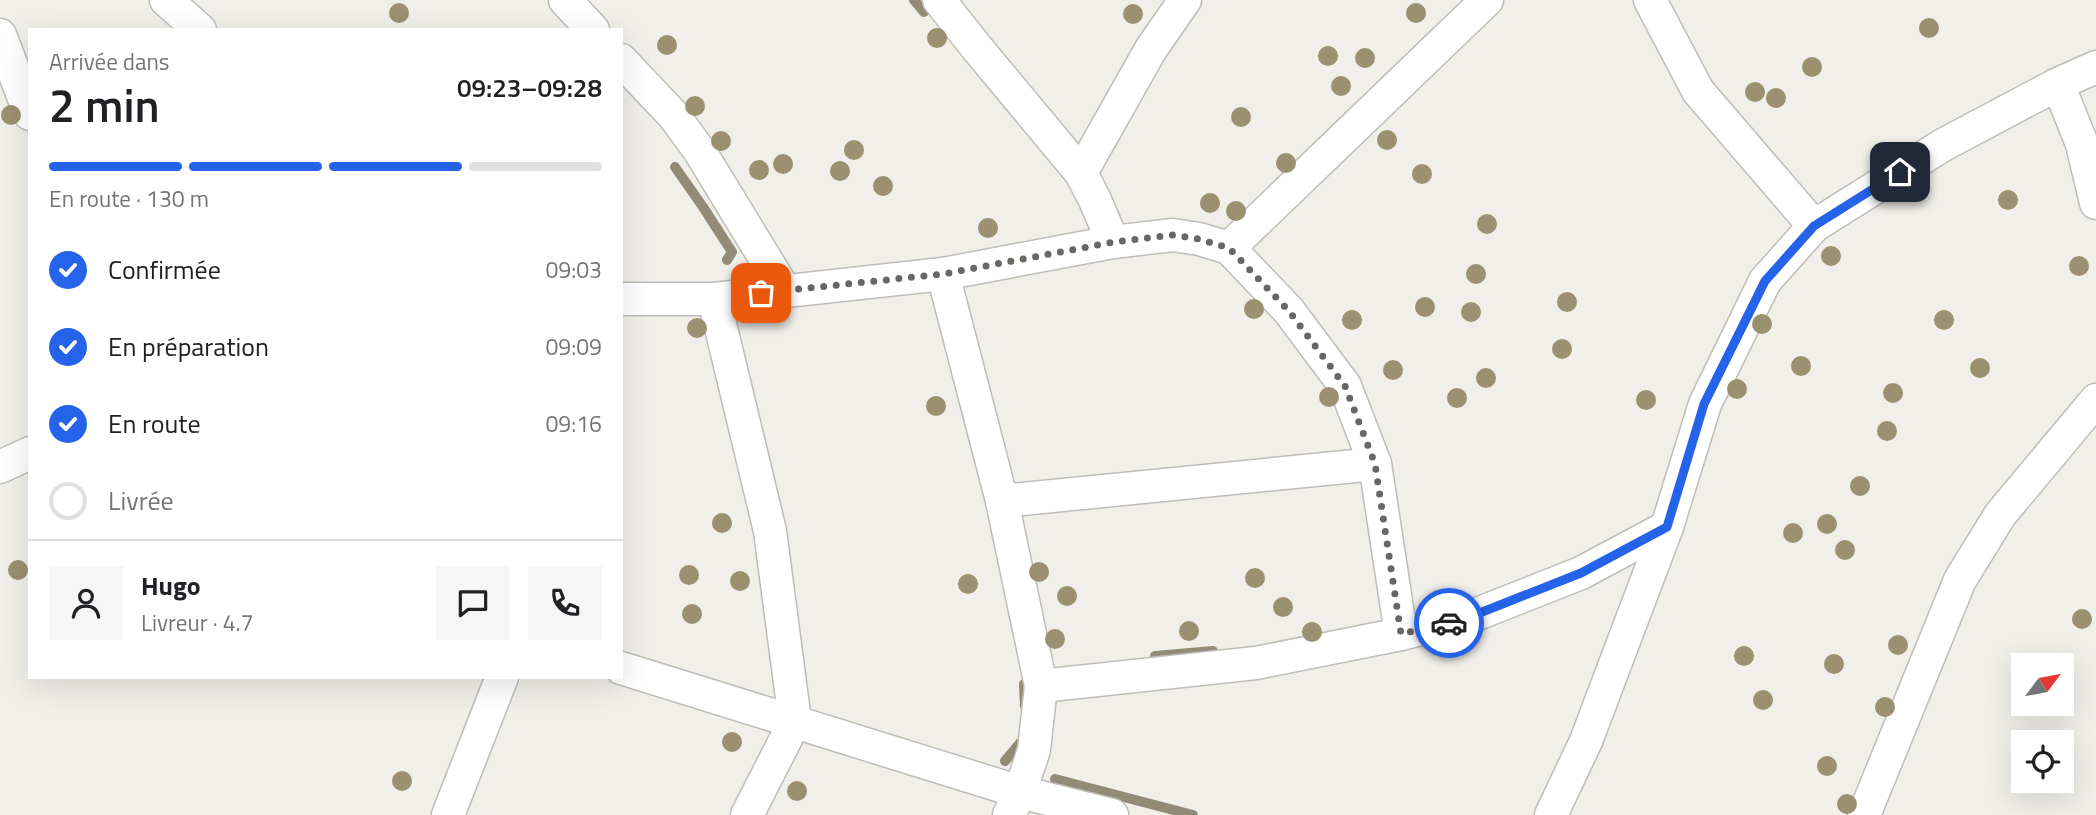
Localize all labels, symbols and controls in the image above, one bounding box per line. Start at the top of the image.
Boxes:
text: Arrivée dans [49,44,170,79]
text: 09:23–09:28 [457,68,602,107]
text: 2 min [49,70,160,140]
pin [1870,142,1930,202]
icon: home [1881,153,1919,191]
text: En route · 130 m [49,181,209,216]
text: Confirmée [108,250,221,289]
icon: check [49,251,87,289]
text: 09:03 [545,252,602,287]
pin [731,263,791,323]
icon: bag [742,274,780,312]
text: En préparation [108,327,269,366]
icon: check [49,328,87,366]
text: 09:09 [545,329,602,364]
text: En route [108,404,201,443]
icon: check [49,405,87,443]
text: 09:16 [545,406,602,441]
text: Livrée [108,481,174,520]
button: person [49,566,123,640]
text: Hugo [141,566,201,605]
button: chat [436,566,510,640]
button: phone [528,566,602,640]
courier [1414,588,1484,658]
icon: car [1430,604,1468,642]
text: Livreur · 4.7 [141,605,253,640]
north arrow [2011,653,2074,716]
map controls [2011,653,2074,793]
button: locate [2011,730,2074,793]

